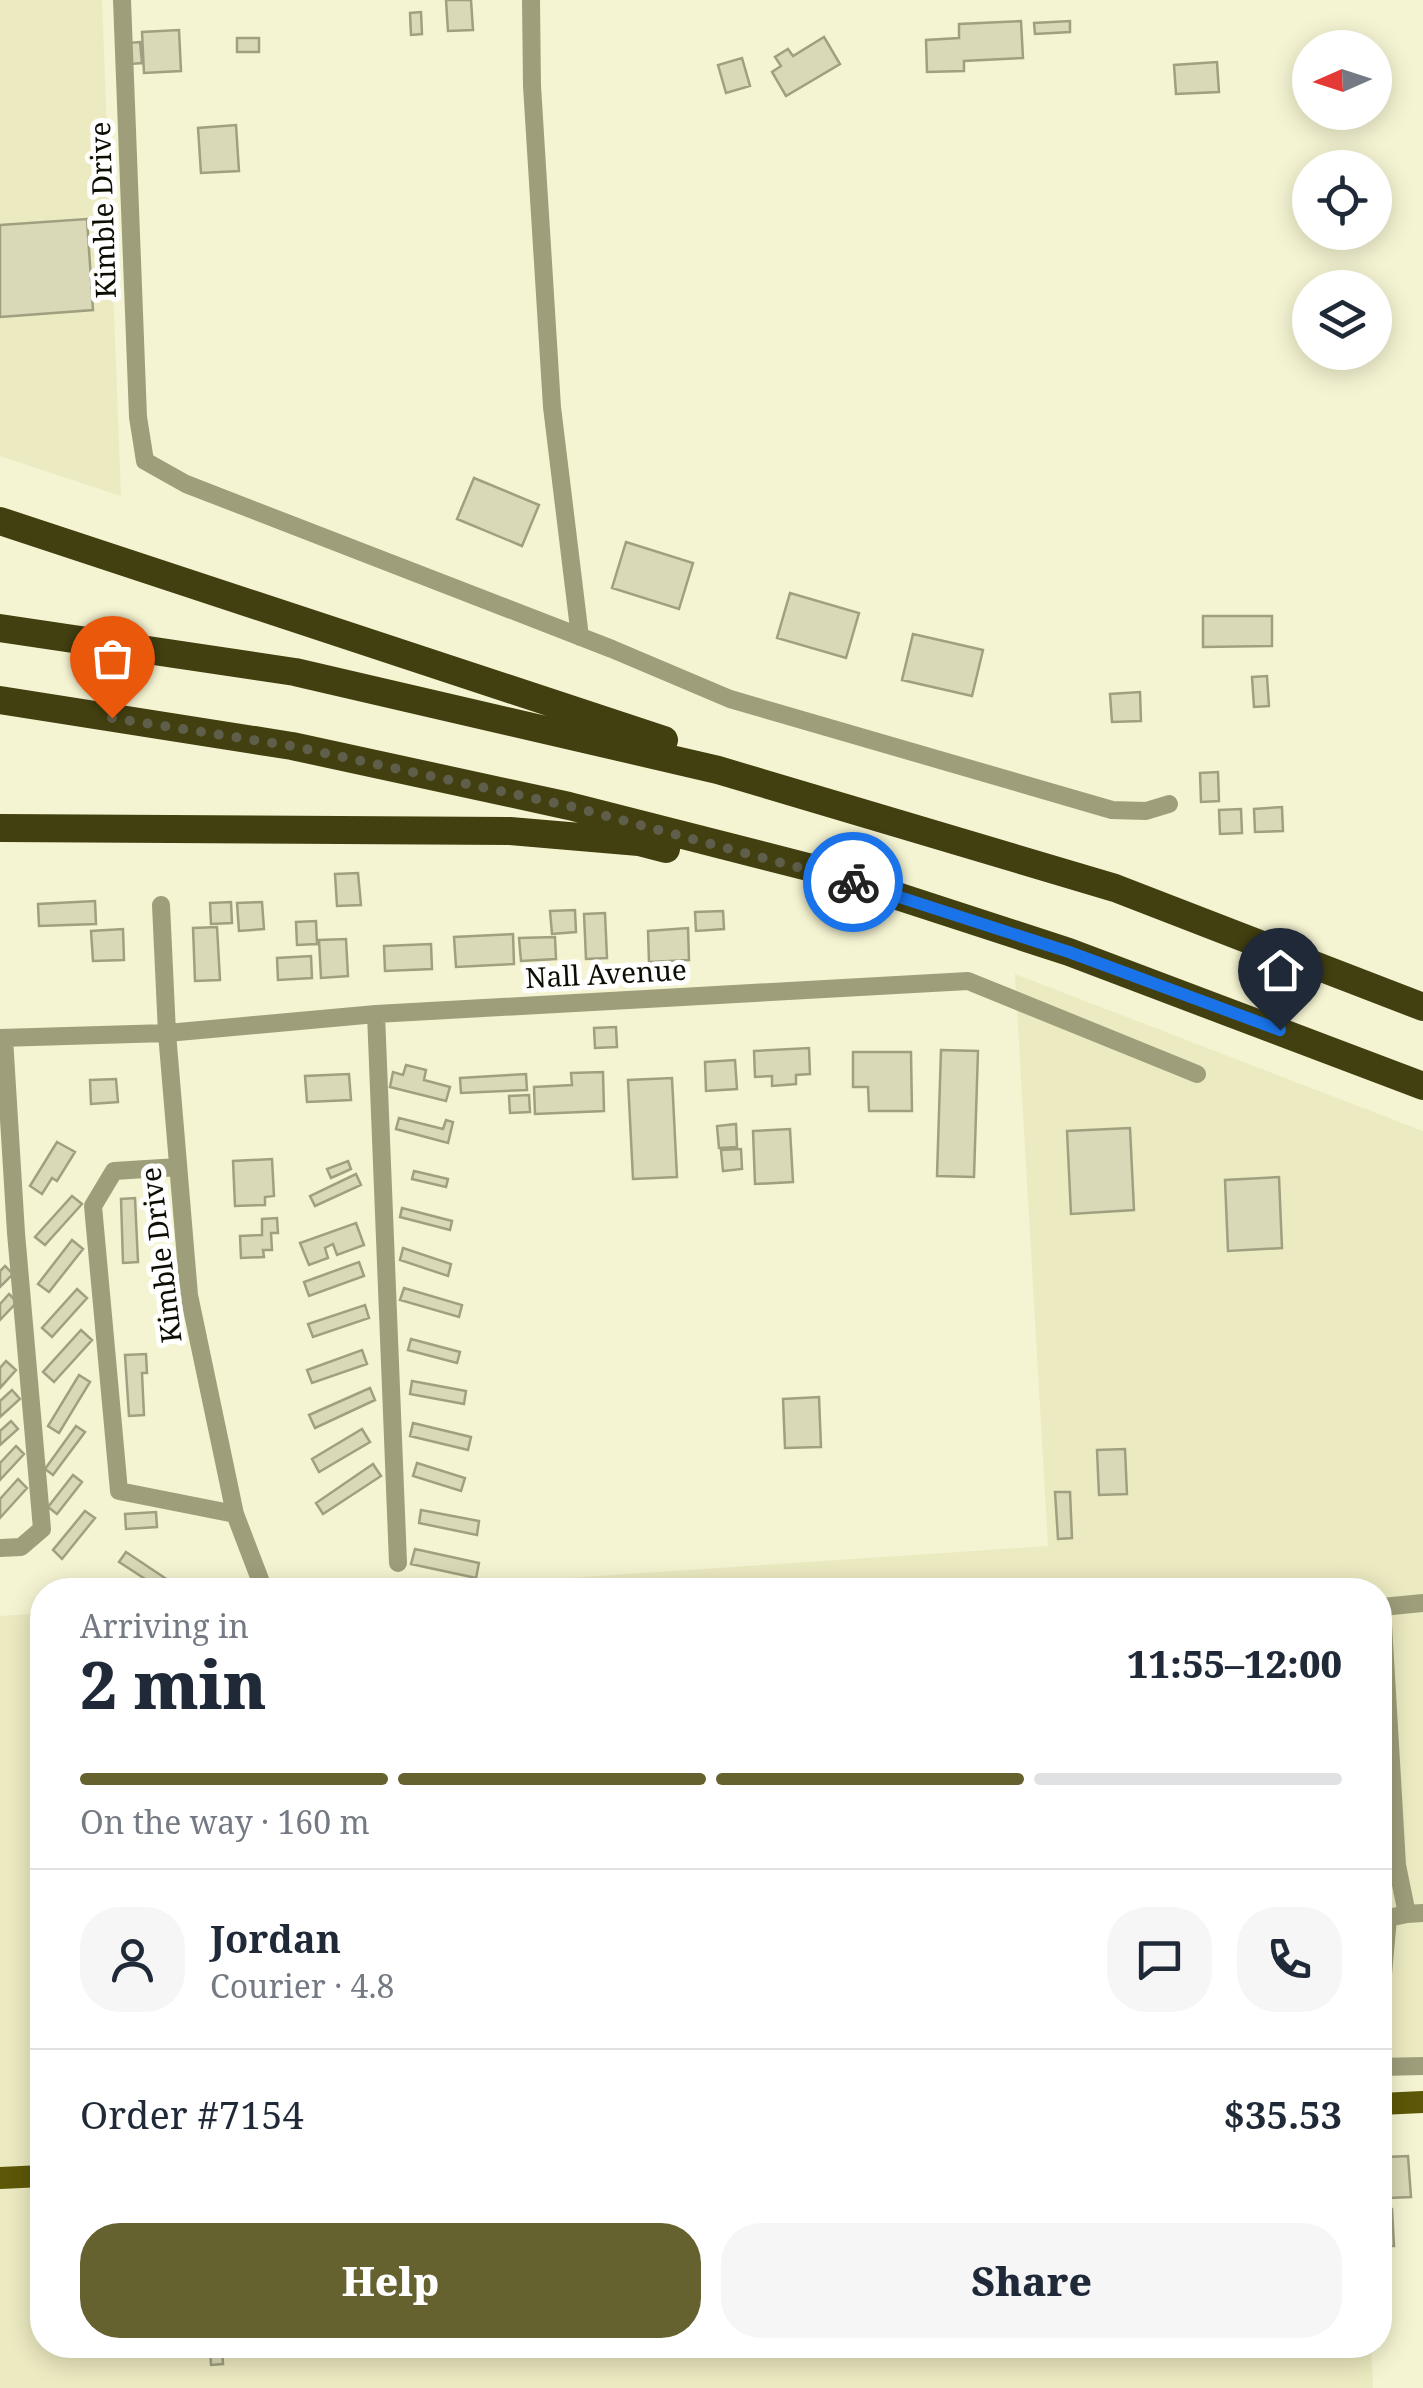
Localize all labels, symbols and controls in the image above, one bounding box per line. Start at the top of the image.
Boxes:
north arrow [1292,30,1392,130]
map controls [1292,30,1392,370]
street label: Kimble Drive [80,121,124,299]
button: locate [1292,150,1392,250]
button: layers [1292,270,1392,370]
pin [70,616,155,719]
icon: bag [85,631,140,686]
courier [803,832,903,932]
icon: bike [826,855,881,910]
pin [1238,928,1323,1031]
icon: home [1253,943,1308,998]
street label: Nall Avenue [524,950,688,996]
street label: Kimble Drive [130,1165,190,1345]
text: Arriving in [80,1604,249,1647]
text: 11:55–12:00 [1127,1637,1342,1689]
text: 2 min [80,1640,267,1728]
text: On the way · 160 m [80,1800,370,1843]
button: person [80,1907,185,2012]
button: chat [1107,1907,1212,2012]
button: phone [1237,1907,1342,2012]
text: Jordan [210,1912,341,1964]
text: Courier · 4.8 [210,1964,394,2007]
text: Order #7154 [80,2088,304,2140]
text: $35.53 [1223,2088,1342,2140]
button: Help [80,2223,701,2338]
button: Share [721,2223,1342,2338]

